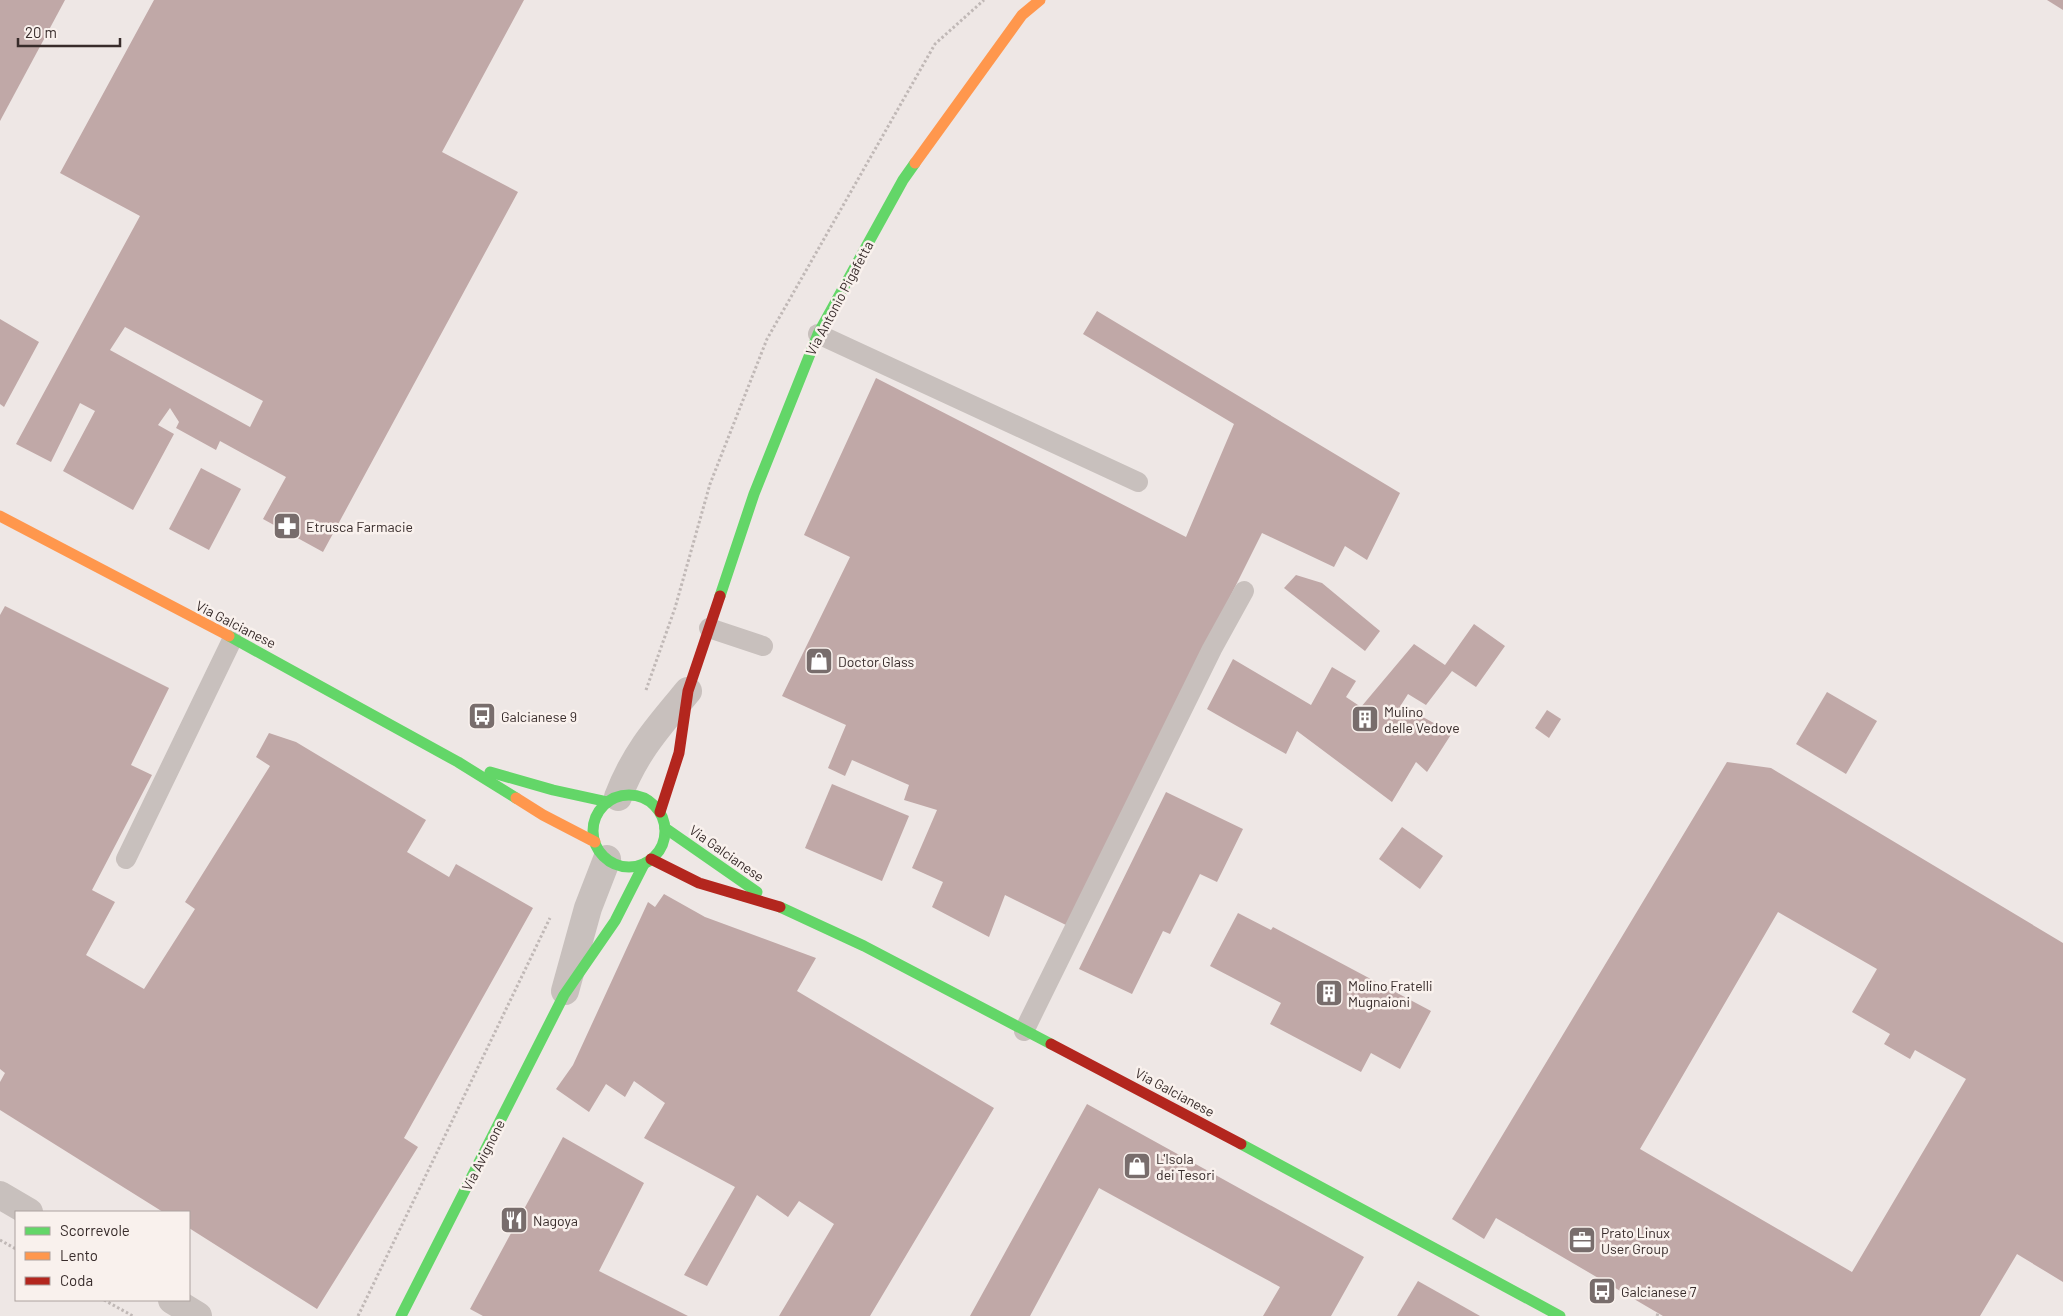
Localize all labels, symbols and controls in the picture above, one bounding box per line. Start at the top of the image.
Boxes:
scale bar [18,15,120,47]
text: 20 m [25,23,57,41]
street label: Via Antonio Pigafetta [802,238,876,358]
pharmacy icon: Etrusca Farmacie [272,511,302,541]
place label: Etrusca Farmacie [306,518,413,535]
street label: Via Galcianese [193,597,279,651]
shop icon: Doctor Glass [804,646,834,676]
place label: Doctor Glass [838,653,914,670]
bus stop icon: Galcianese 9 [467,701,497,731]
place label: Mulino delle Vedove [1384,703,1460,736]
building icon: Mulino delle Vedove [1350,704,1380,734]
place label: Galcianese 9 [501,708,577,725]
street label: Via Galcianese [686,821,768,885]
place label: Molino Fratelli Mugnaioni [1348,977,1433,1010]
building icon: Molino Fratelli Mugnaioni [1314,978,1344,1008]
street label: Via Galcianese [1132,1064,1218,1120]
street label: Via Avignone [458,1117,508,1193]
place label: L'Isola dei Tesori [1156,1150,1215,1183]
shop icon: L'Isola dei Tesori [1122,1151,1152,1181]
restaurant icon: Nagoya [499,1205,529,1235]
legend [15,1211,190,1301]
place label: Nagoya [533,1212,578,1229]
text: Scorrevole [60,1221,130,1239]
place label: Prato Linux User Group [1601,1224,1670,1257]
office icon: Prato Linux User Group [1567,1225,1597,1255]
text: Lento [60,1246,98,1264]
text: Coda [60,1271,93,1289]
bus stop icon: Galcianese 7 [1587,1276,1617,1306]
place label: Galcianese 7 [1621,1283,1697,1300]

